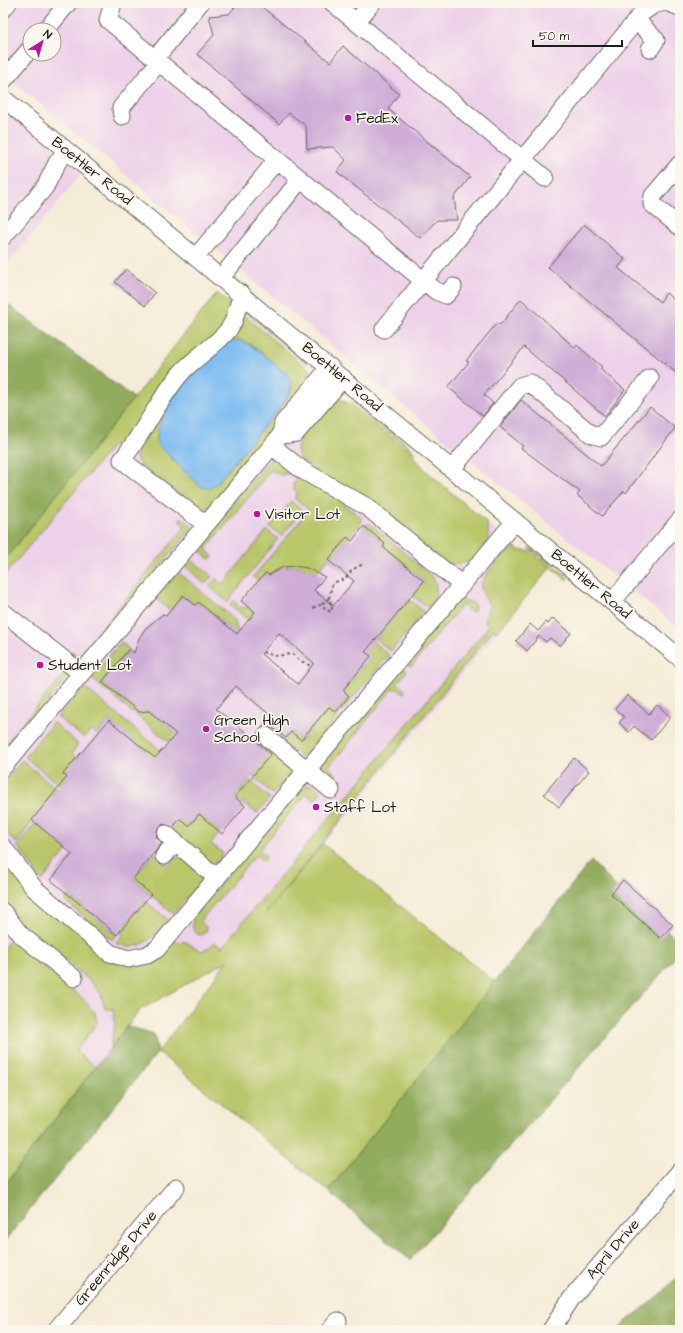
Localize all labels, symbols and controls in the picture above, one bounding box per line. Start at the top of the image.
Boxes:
north arrow [22,22,62,62]
scale bar [533,22,622,48]
text: N [40,26,55,43]
text: 50 m [539,28,570,45]
place label: FedEx [356,108,399,129]
marker: FedEx [343,113,353,123]
street label: Boettler Road [47,132,137,210]
street label: Boettler Road [297,337,387,417]
place label: Visitor Lot [265,504,340,525]
marker: Visitor Lot [252,509,262,519]
street label: Boettler Road [546,544,636,624]
place label: Student Lot [48,655,132,676]
marker: Student Lot [35,660,45,670]
place label: Green High School [214,710,289,748]
marker: Green High School [201,724,211,734]
place label: Staff Lot [324,797,396,818]
marker: Staff Lot [311,802,321,812]
street label: Greenridge Drive [70,1206,163,1311]
street label: April Drive [581,1214,645,1284]

